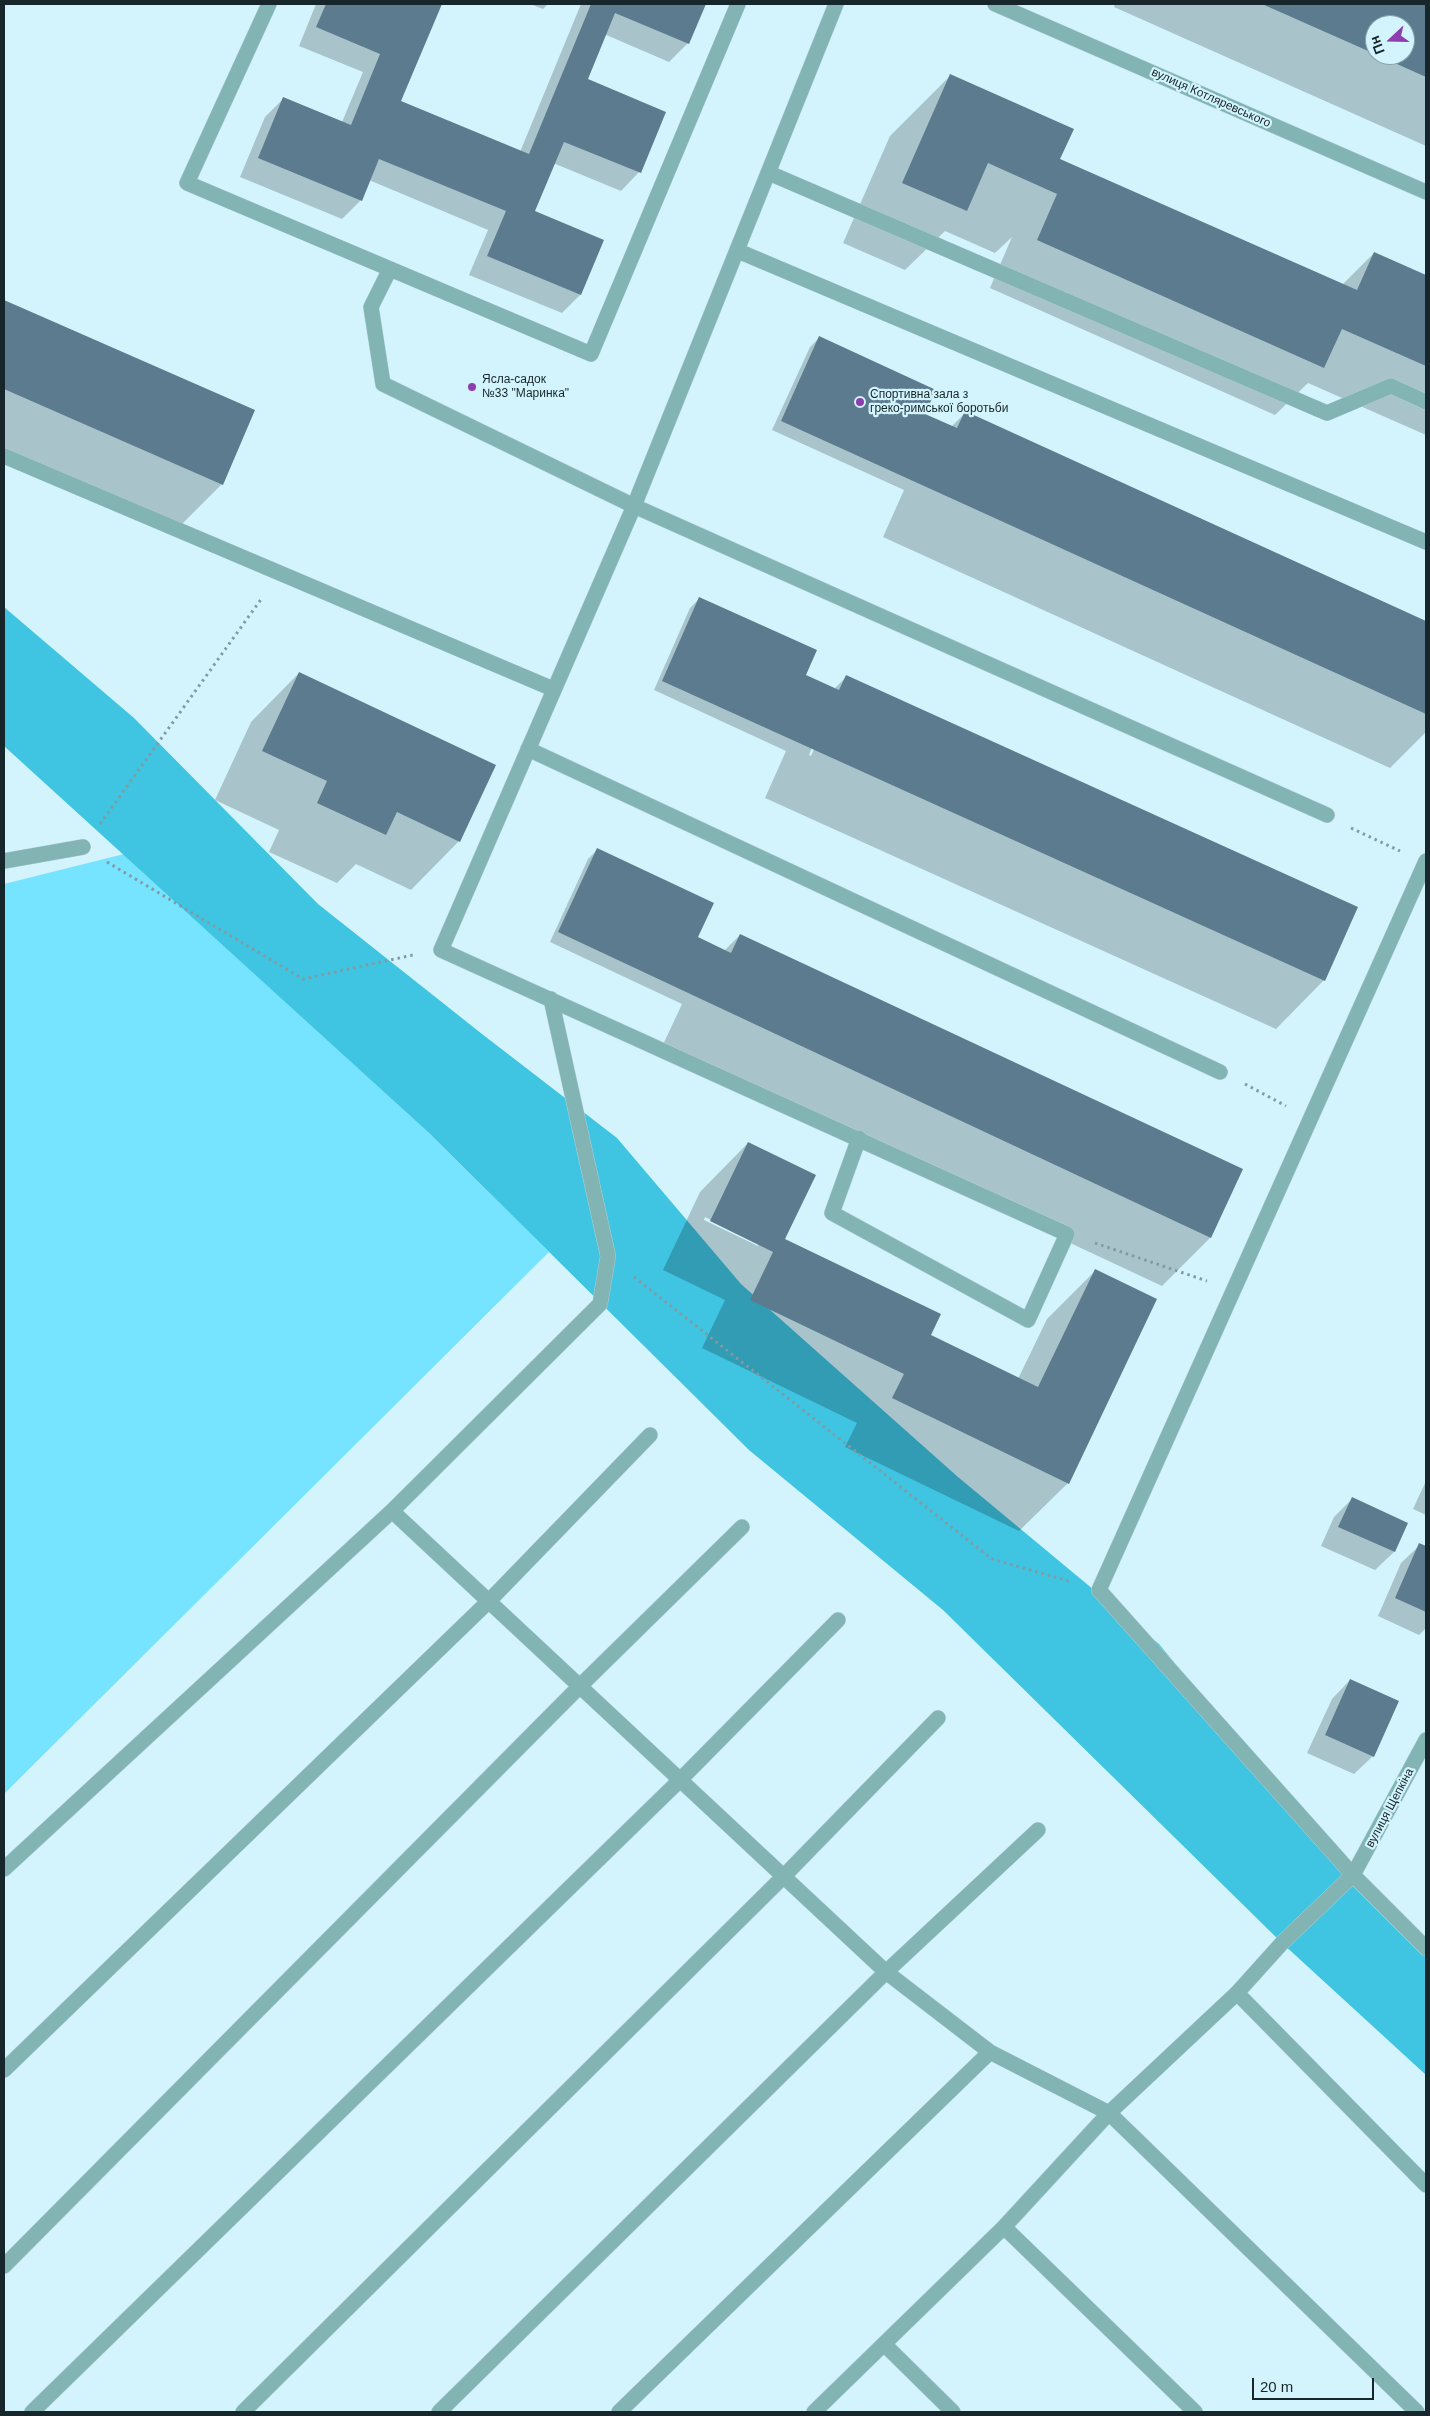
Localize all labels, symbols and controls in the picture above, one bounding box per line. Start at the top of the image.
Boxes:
north arrow [1365,15,1415,65]
text: Пн [1366,34,1388,57]
street label: вулиця Котляревського [1149,65,1273,131]
place label: Ясла-садок №33 "Маринка" [482,373,569,401]
marker: Ясла-садок №33 "Маринка" [466,381,478,393]
place label: Спортивна зала з греко-римської боротьби [870,388,1008,416]
marker: Спортивна зала з греко-римської боротьби [854,396,866,408]
street label: вулиця Щепкіна [1363,1766,1417,1850]
scale bar [1255,2368,1378,2400]
text: 20 m [1260,2378,1293,2395]

